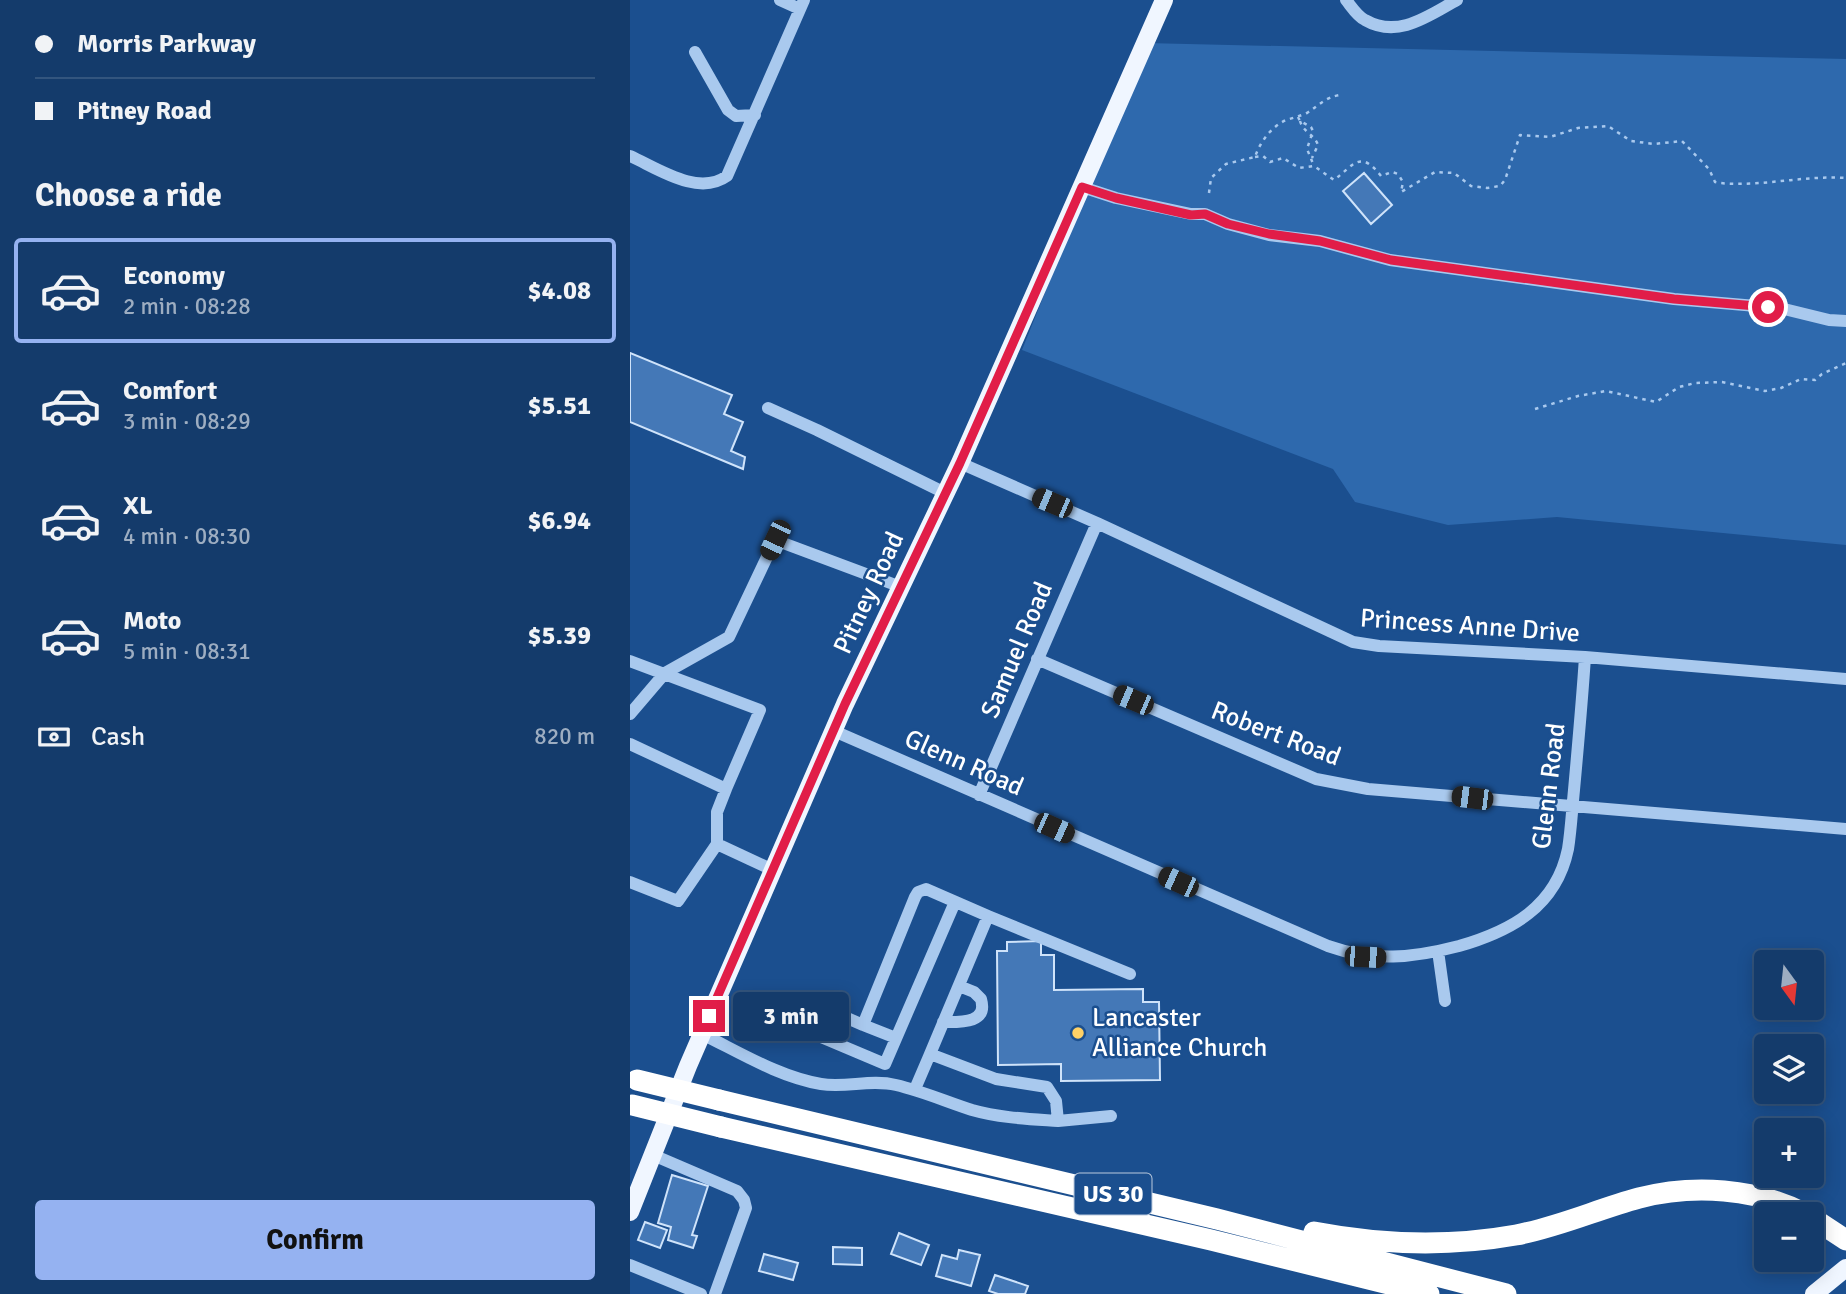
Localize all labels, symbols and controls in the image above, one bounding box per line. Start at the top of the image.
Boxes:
text: Morris Parkway [77,28,256,60]
text: Pitney Road [77,95,212,127]
text: Choose a ride [35,176,222,215]
icon: car [39,259,102,322]
text: Economy [123,260,225,292]
text: $4.08 [527,275,591,307]
route start [1752,291,1784,323]
text: 2 min · 08:28 [123,292,251,321]
icon: car [39,374,102,437]
text: Comfort [123,375,217,407]
text: $5.51 [527,390,591,422]
text: 3 min · 08:29 [123,407,251,436]
car [1029,485,1076,521]
icon: car [39,489,102,552]
text: XL [123,490,153,522]
text: $6.94 [527,505,591,537]
car [757,517,794,563]
text: 4 min · 08:30 [123,522,251,551]
street label: Pitney Road [827,527,911,659]
street label: Samuel Road [974,577,1060,723]
street label: Princess Anne Drive [1359,602,1581,650]
icon: car [39,604,102,667]
text: Moto [123,605,181,637]
text: $5.39 [527,620,591,652]
text: 5 min · 08:31 [123,637,251,666]
car [1110,682,1157,718]
street label: Robert Road [1207,695,1345,773]
icon: cash [35,718,73,756]
text: Cash [91,721,145,753]
street label: Glenn Road [1525,721,1573,851]
text: 820 m [534,722,595,751]
street label: Glenn Road [900,723,1028,803]
car [1450,785,1495,811]
car [1031,810,1078,846]
car [1155,864,1202,900]
car [1344,945,1387,969]
north arrow [1754,950,1824,1020]
map controls [1754,950,1824,1272]
callout: 3 min [734,992,849,1040]
route end [693,1000,725,1032]
text: 3 min [763,1002,819,1031]
place label: Lancaster Alliance Church [1092,1002,1267,1064]
marker: Lancaster Alliance Church [1070,1025,1086,1041]
button: layers [1754,1034,1824,1104]
button: + [1754,1118,1824,1188]
road number: US 30 [1074,1174,1152,1214]
button: Confirm [35,1200,595,1280]
button: − [1754,1202,1824,1272]

